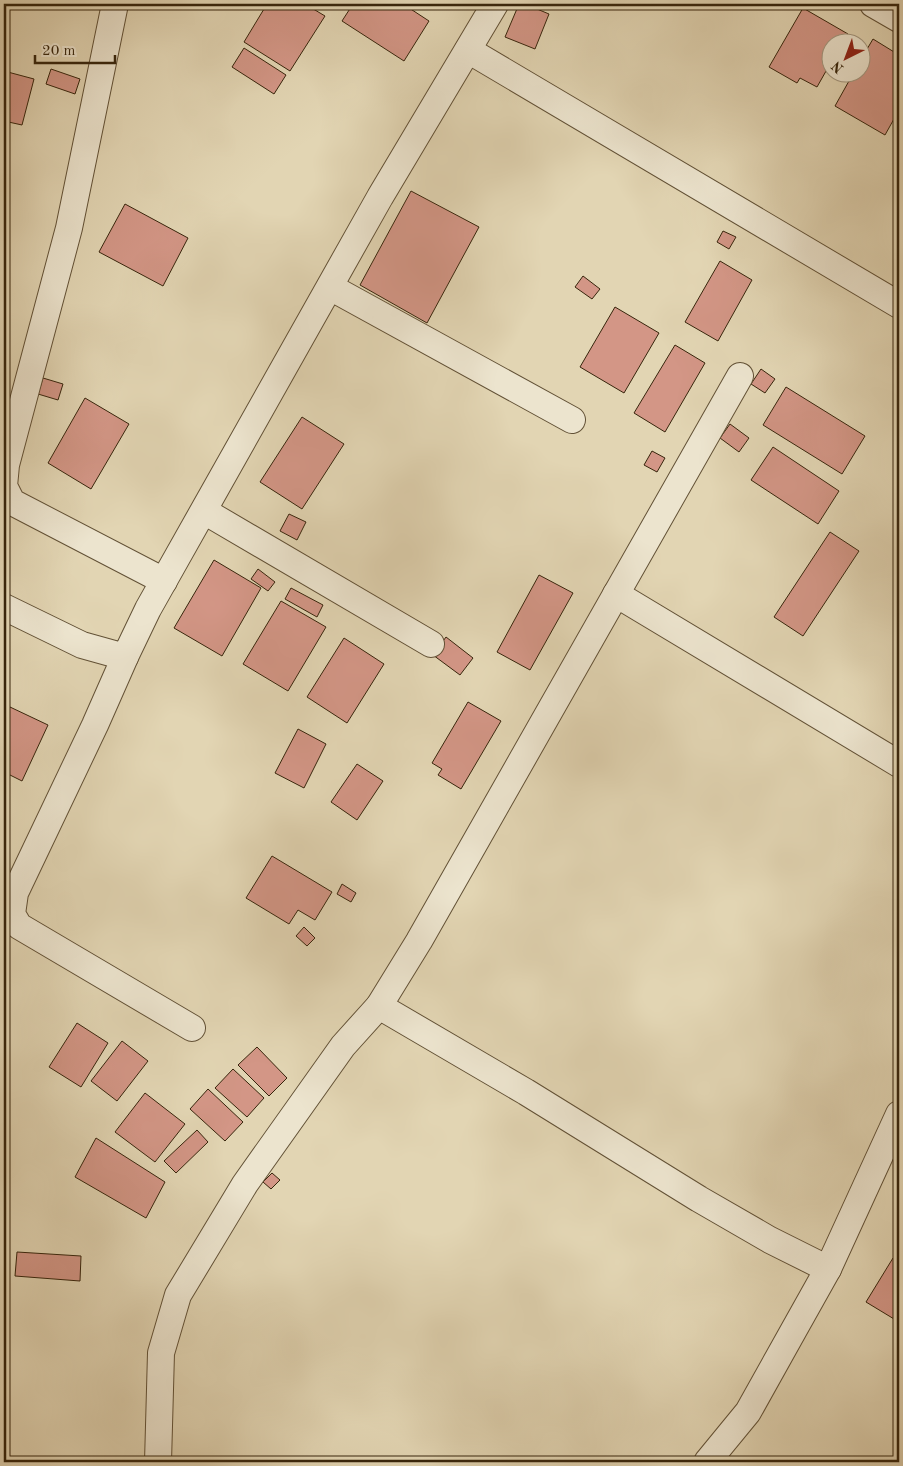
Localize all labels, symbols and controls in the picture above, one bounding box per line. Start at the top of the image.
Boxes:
scale bar [35,32,115,64]
north arrow [820,32,870,82]
text: 20 m [42,44,76,59]
text: N [829,58,847,76]

